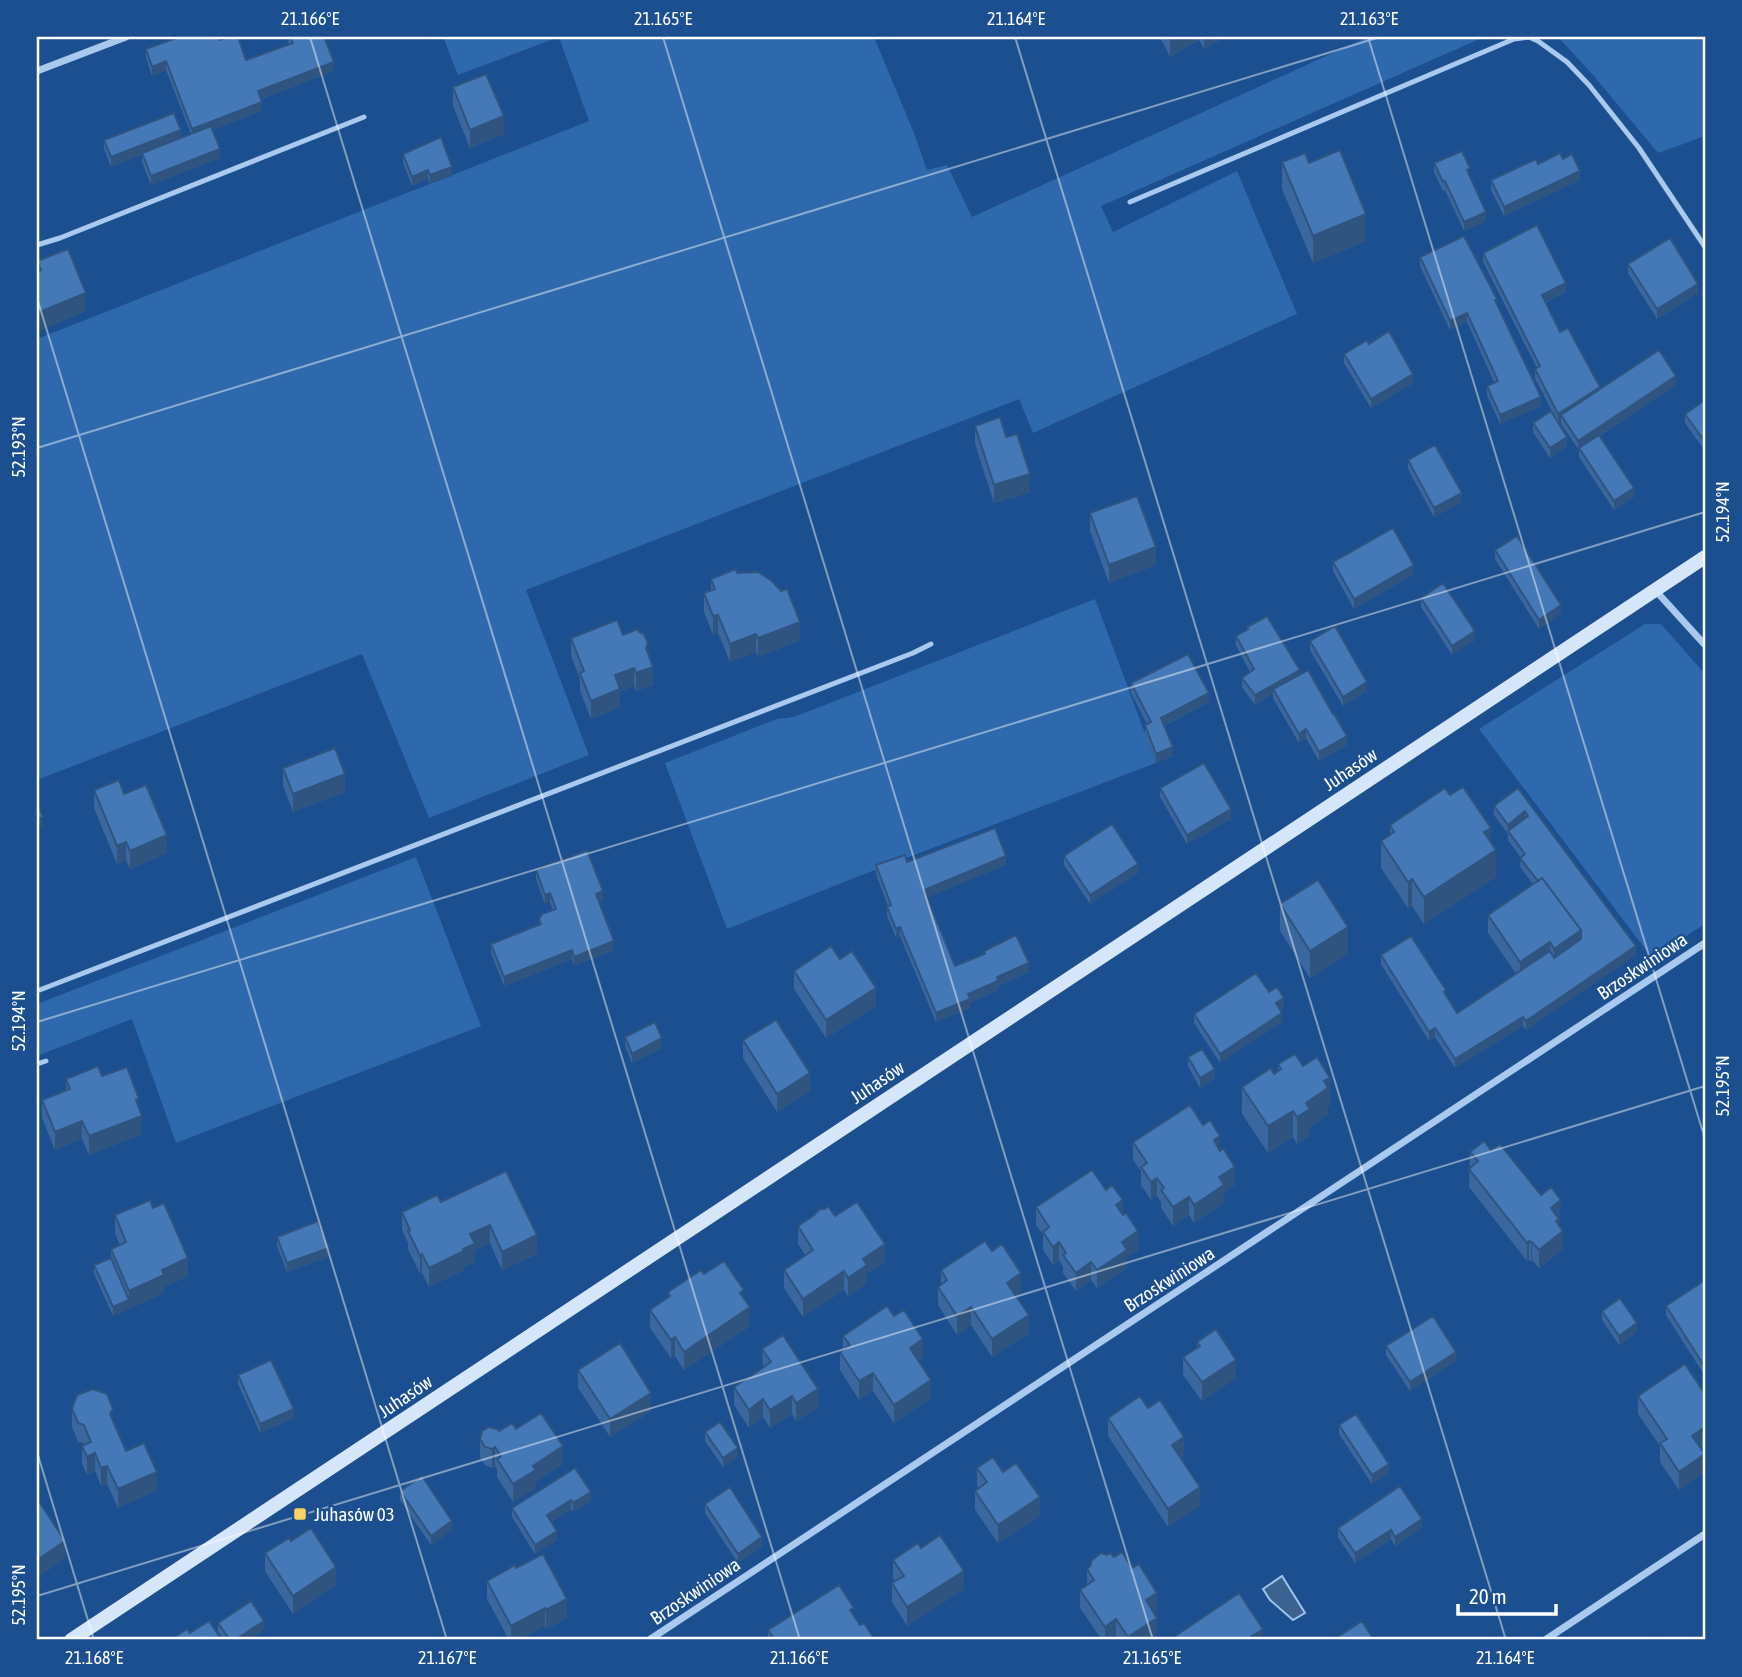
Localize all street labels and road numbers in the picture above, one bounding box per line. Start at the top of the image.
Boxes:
street label: Juhasów [1319,743,1382,795]
street label: Brzoskwiniowa [1593,928,1691,1004]
street label: Juhasów [846,1056,909,1108]
street label: Brzoskwiniowa [1120,1242,1218,1316]
street label: Juhasów [374,1370,437,1422]
street label: Brzoskwiniowa [646,1553,744,1629]

